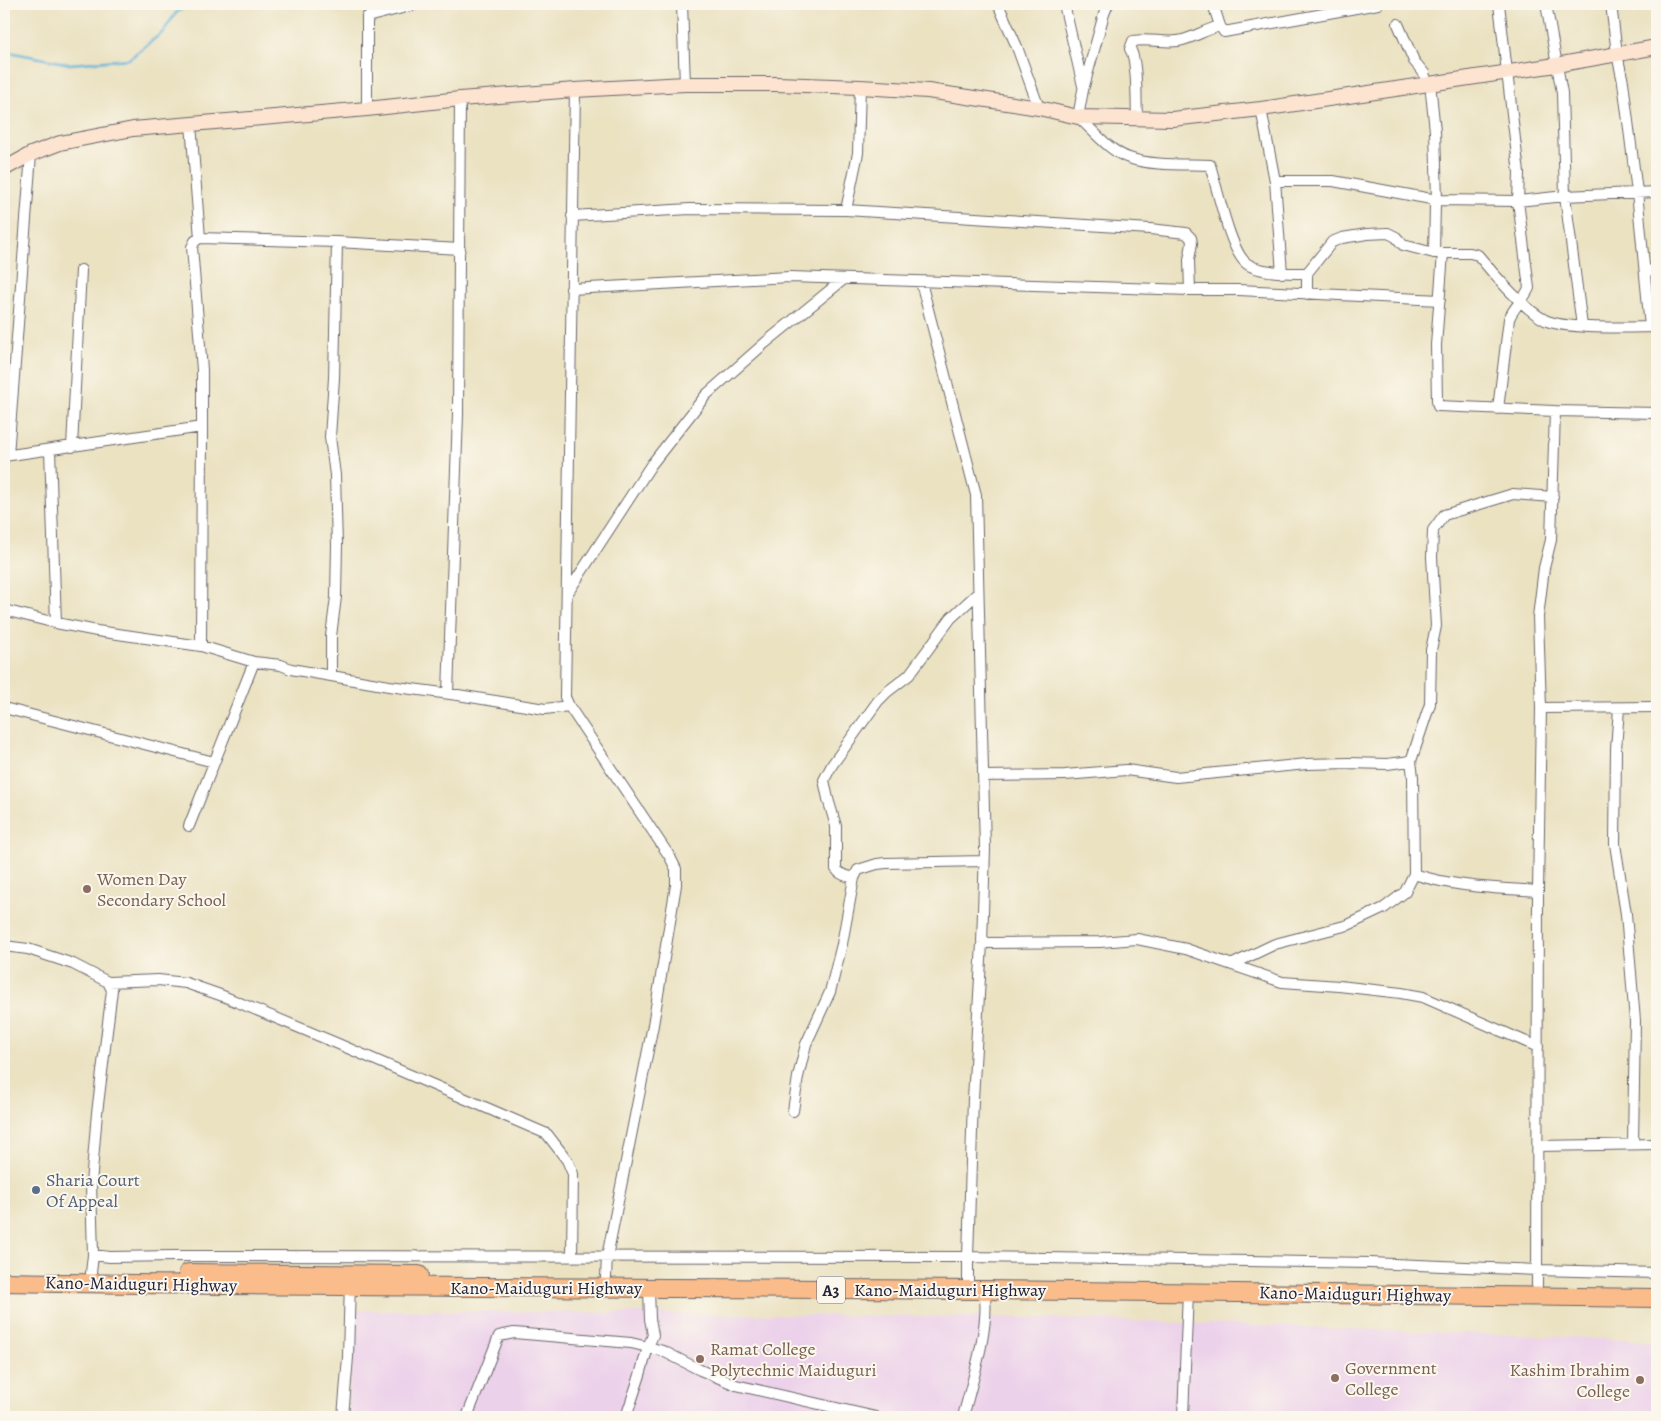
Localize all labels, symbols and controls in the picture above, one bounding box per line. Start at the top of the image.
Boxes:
place label: Women Day Secondary School [96,867,227,912]
marker: Women Day Secondary School [81,883,93,895]
place label: Sharia Court Of Appeal [46,1168,140,1213]
marker: Sharia Court Of Appeal [30,1184,42,1196]
street label: Kano-Maiduguri Highway [45,1270,238,1298]
street label: Kano-Maiduguri Highway [450,1276,643,1300]
road number: A3 [817,1276,845,1304]
street label: Kano-Maiduguri Highway [854,1278,1047,1302]
street label: Kano-Maiduguri Highway [1259,1280,1452,1308]
place label: Ramat College Polytechnic Maiduguri [710,1337,877,1382]
marker: Ramat College Polytechnic Maiduguri [694,1353,706,1365]
place label: Government College [1345,1356,1437,1401]
place label: Kashim Ibrahim College [1510,1358,1630,1403]
marker: Government College [1329,1372,1341,1384]
marker: Kashim Ibrahim College [1634,1374,1646,1386]

